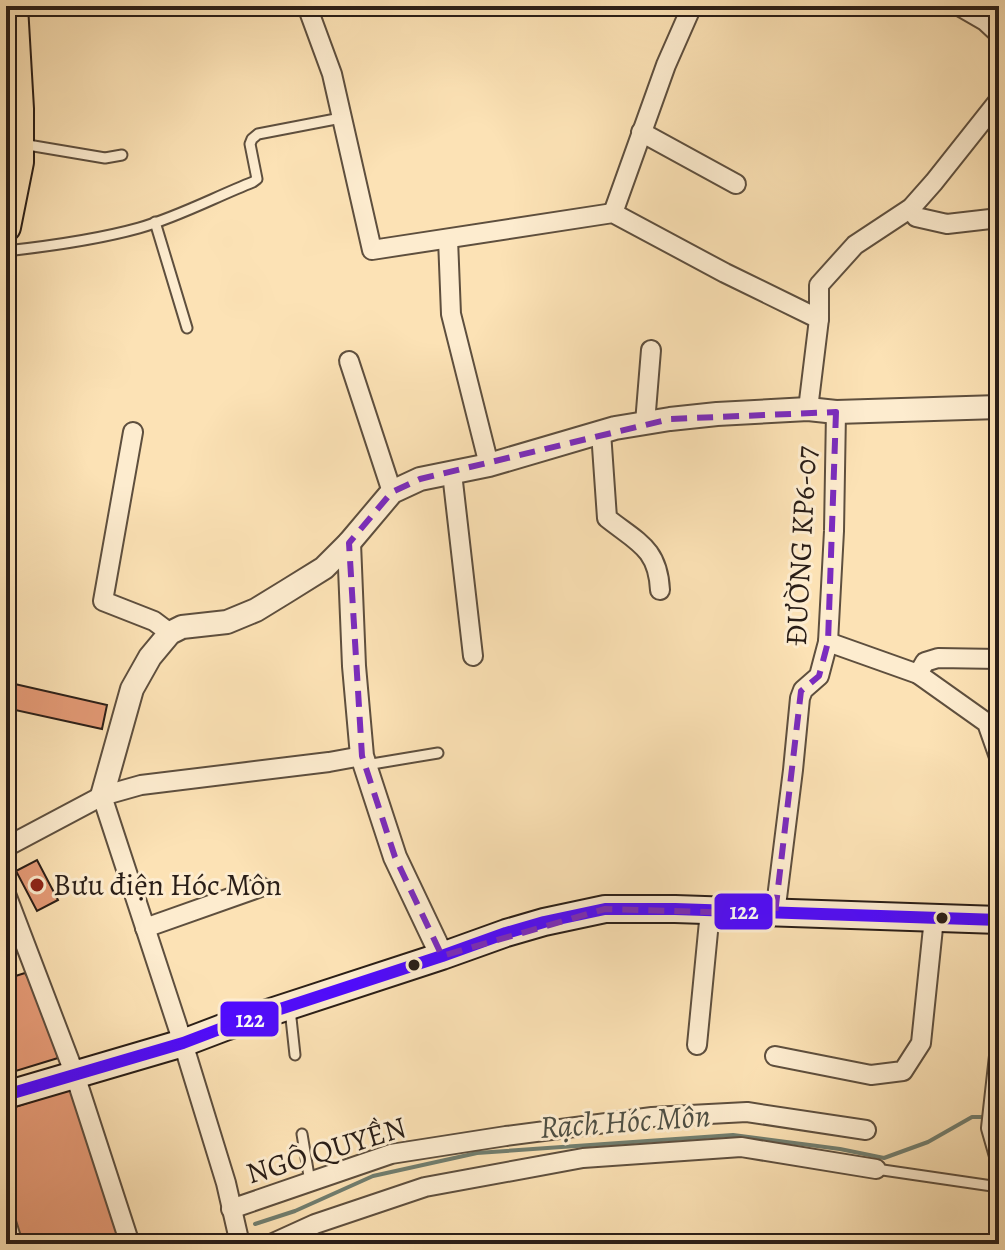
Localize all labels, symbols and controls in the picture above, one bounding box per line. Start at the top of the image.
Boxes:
street label: ĐƯỜNG KP6-07 [776,445,826,647]
place label: Bưu điện Hóc Môn [53,865,282,905]
marker: Bưu điện Hóc Môn [28,876,46,894]
line badge: 122 [713,892,774,931]
text: 122 [729,897,759,927]
unlabelled marker [934,910,950,926]
unlabelled marker [406,957,422,973]
line badge: 122 [219,1000,280,1038]
text: 122 [235,1005,265,1035]
water label: Rạch Hóc Môn [538,1093,712,1149]
street label: NGÔ QUYỀN [241,1107,411,1193]

